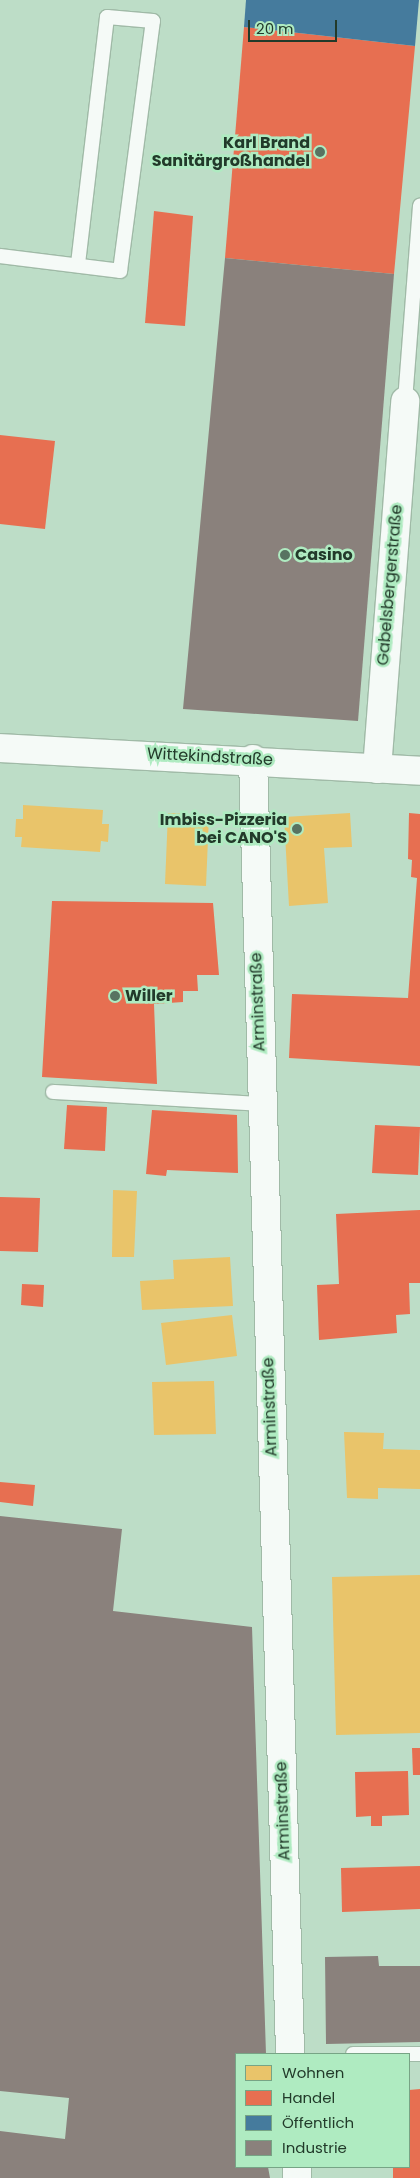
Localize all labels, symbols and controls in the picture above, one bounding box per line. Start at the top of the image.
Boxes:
scale bar [250,10,339,42]
text: 20 m [256,18,294,39]
place label: Karl Brand Sanitärgroßhandel [152,133,310,171]
marker: Karl Brand Sanitärgroßhandel [314,146,326,158]
street label: Gabelsbergerstraße [373,504,407,666]
place label: Casino [295,545,353,565]
marker: Casino [279,549,291,561]
street label: Wittekindstraße [147,744,273,770]
place label: Imbiss-Pizzeria bei CANO'S [160,810,287,848]
marker: Imbiss-Pizzeria bei CANO'S [291,823,303,835]
street label: Arminstraße [247,952,269,1052]
place label: Willer [125,986,173,1006]
marker: Willer [109,990,121,1002]
street label: Arminstraße [259,1357,281,1457]
street label: Arminstraße [272,1761,294,1861]
legend [235,2053,410,2168]
text: Wohnen [282,2062,344,2083]
text: Handel [282,2087,335,2108]
text: Öffentlich [282,2112,354,2133]
text: Industrie [282,2137,347,2158]

